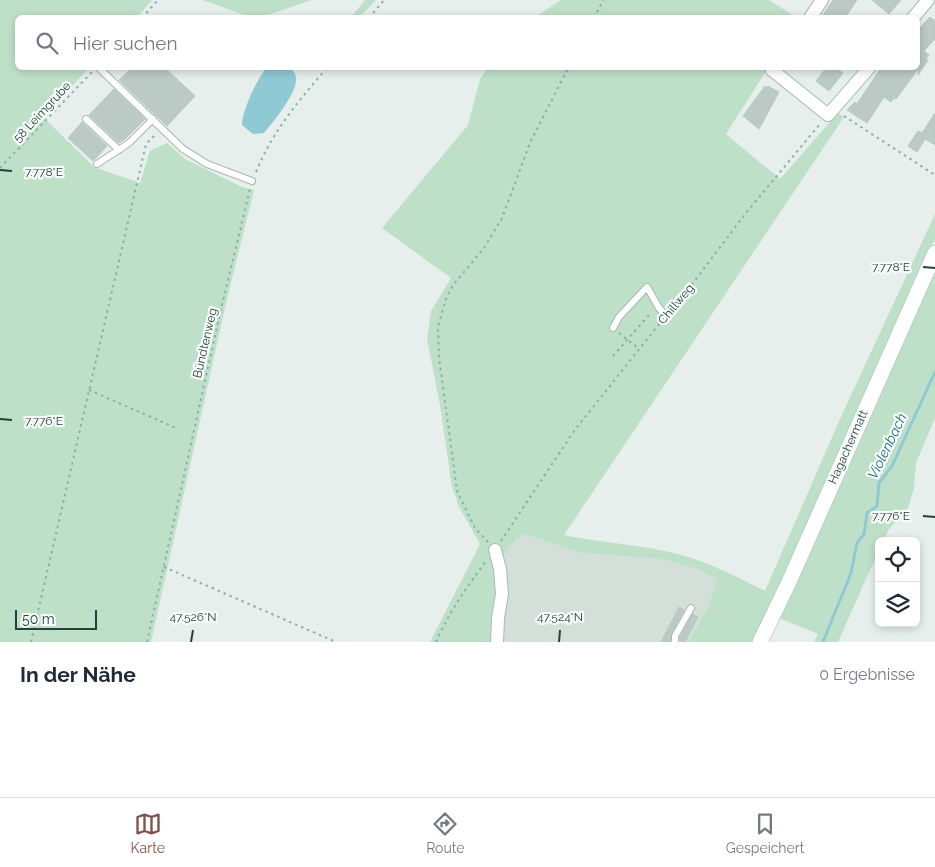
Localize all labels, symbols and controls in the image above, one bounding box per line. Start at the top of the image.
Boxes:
search box [15,15,920,70]
icon: search [33,29,61,57]
text: Hier suchen [73,32,178,54]
street label: 58 Leimgrube [10,79,74,145]
text: 7.778°E [25,165,63,179]
text: 7.778°E [872,260,910,274]
street label: Chillweg [655,281,697,327]
street label: Bündtenweg [190,307,220,379]
street label: Hagachermatt [825,408,871,486]
water label: Violenbach [864,410,910,481]
text: 7.776°E [25,414,63,428]
text: 7.776°E [872,509,910,523]
map controls [875,537,920,627]
button: locate [875,537,920,582]
button: layers [875,582,920,627]
scale bar [15,607,98,630]
text: 47.526°N [170,610,216,624]
text: 47.524°N [537,610,583,624]
text: 50 m [22,611,55,627]
text: In der Nähe [20,662,136,687]
text: 0 Ergebnisse [819,665,915,684]
tab: Karte [131,810,165,856]
tab: Route [426,810,465,856]
tab: Gespeichert [726,810,804,856]

